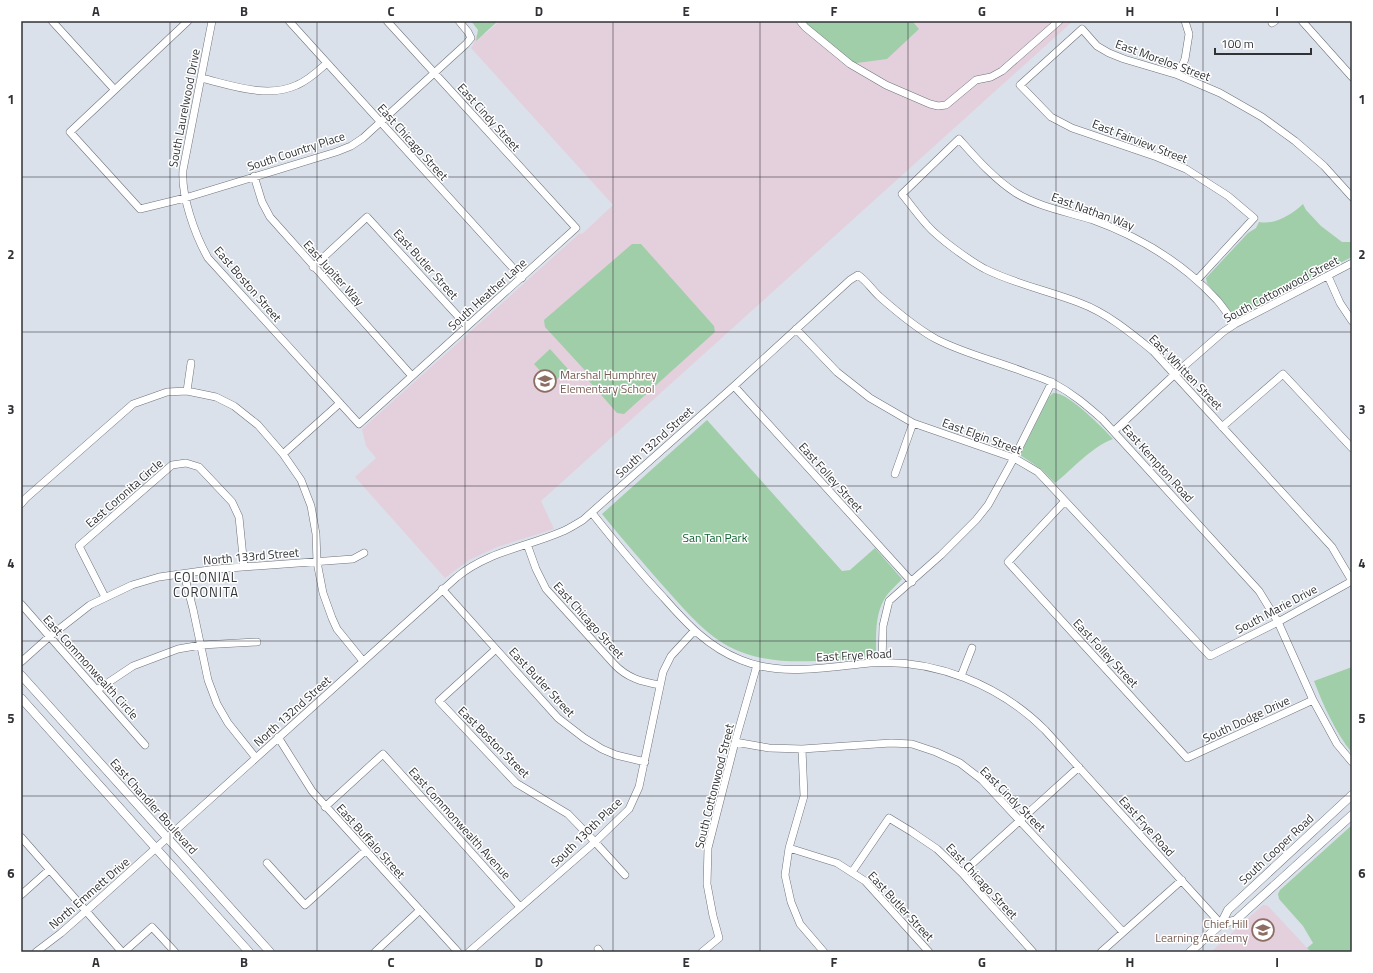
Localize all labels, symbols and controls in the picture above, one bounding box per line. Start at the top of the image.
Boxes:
text: A [92,1,100,21]
text: B [240,1,248,21]
text: C [387,1,395,21]
text: D [535,1,543,21]
text: E [682,1,690,21]
text: F [831,1,838,21]
text: G [978,1,986,21]
text: H [1126,1,1134,21]
text: I [1275,1,1279,21]
scale bar [1215,30,1311,56]
street label: East Morelos Street [1113,34,1214,86]
text: 100 m [1221,34,1254,53]
street label: South Laurelwood Drive [163,47,205,169]
street label: East Cindy Street [453,79,525,156]
text: 1 [7,89,15,109]
text: 1 [1358,89,1366,109]
street label: East Chicago Street [373,99,453,185]
street label: East Fairview Street [1089,114,1191,168]
street label: South Country Place [245,126,347,176]
street label: East Nathan Way [1049,187,1137,235]
street label: East Butler Street [389,224,464,304]
street label: East Jupiter Way [299,236,369,310]
street label: East Boston Street [210,242,287,327]
text: 2 [7,244,15,264]
text: 2 [1358,244,1366,264]
street label: South Cottonwood Street [1220,250,1343,327]
street label: South Heather Lane [443,253,531,335]
street label: East Whitten Street [1145,330,1228,415]
place label: Marshal Humphrey Elementary School [560,365,657,398]
school or university icon: Marshal Humphrey Elementary School [532,368,558,394]
text: 3 [7,399,15,419]
text: 3 [1358,399,1366,419]
street label: South 132nd Street [611,401,698,482]
street label: East Elgin Street [940,413,1025,459]
street label: East Kempton Road [1118,420,1198,506]
street label: East Folley Street [794,438,868,517]
street label: East Coronita Circle [81,454,167,532]
park label: San Tan Park [683,528,748,547]
street label: North 133rd Street [202,542,300,570]
text: 4 [7,553,15,573]
text: 4 [1358,553,1366,573]
district label: COLONIAL CORONITA [173,567,239,602]
street label: East Chicago Street [549,577,629,663]
street label: South Marie Drive [1232,579,1320,639]
street label: East Commonwealth Circle [39,610,143,724]
street label: East Folley Street [1069,614,1144,692]
street label: East Butler Street [504,643,580,722]
street label: East Frye Road [816,644,892,666]
street label: North 132nd Street [249,671,335,751]
street label: South Dodge Drive [1199,691,1293,747]
street label: East Boston Street [454,702,535,783]
text: 5 [7,708,15,728]
text: 5 [1358,708,1366,728]
street label: South Cottonwood Street [689,721,739,850]
street label: East Chandler Boulevard [106,754,202,858]
street label: East Cindy Street [976,762,1051,837]
street label: East Commonwealth Avenue [404,763,516,883]
street label: East Frye Road [1115,792,1179,860]
street label: South 130th Place [546,793,626,871]
street label: East Buffalo Street [332,799,411,883]
street label: South Cooper Road [1234,809,1318,889]
street label: East Chicago Street [942,839,1023,924]
street label: North Emmett Drive [44,852,134,934]
text: 6 [7,863,15,883]
text: 6 [1358,863,1366,883]
street label: East Butler Street [863,867,939,946]
place label: Chief Hill Learning Academy [1155,914,1248,947]
school or university icon: Chief Hill Learning Academy [1250,917,1276,943]
text: A [92,952,100,972]
text: B [240,952,248,972]
text: C [387,952,395,972]
text: D [535,952,543,972]
text: E [682,952,690,972]
text: F [831,952,838,972]
text: G [978,952,986,972]
text: H [1126,952,1134,972]
text: I [1275,952,1279,972]

